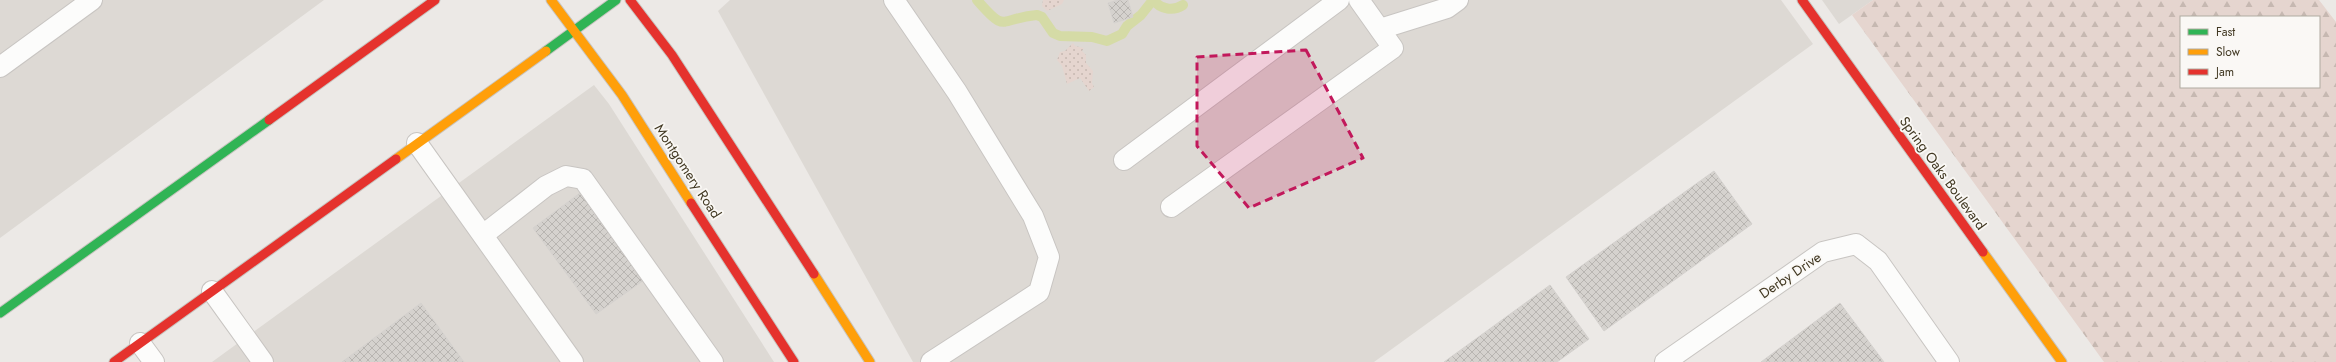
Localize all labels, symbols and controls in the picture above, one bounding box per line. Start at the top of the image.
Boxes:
legend [2180,16,2320,88]
text: Fast [2216,23,2235,41]
text: Slow [2216,43,2241,61]
text: Jam [2214,63,2234,81]
street label: Spring Oaks Boulevard [1895,112,1991,234]
street label: Montgomery Road [650,120,726,222]
street label: Derby Drive [1755,247,1825,303]

